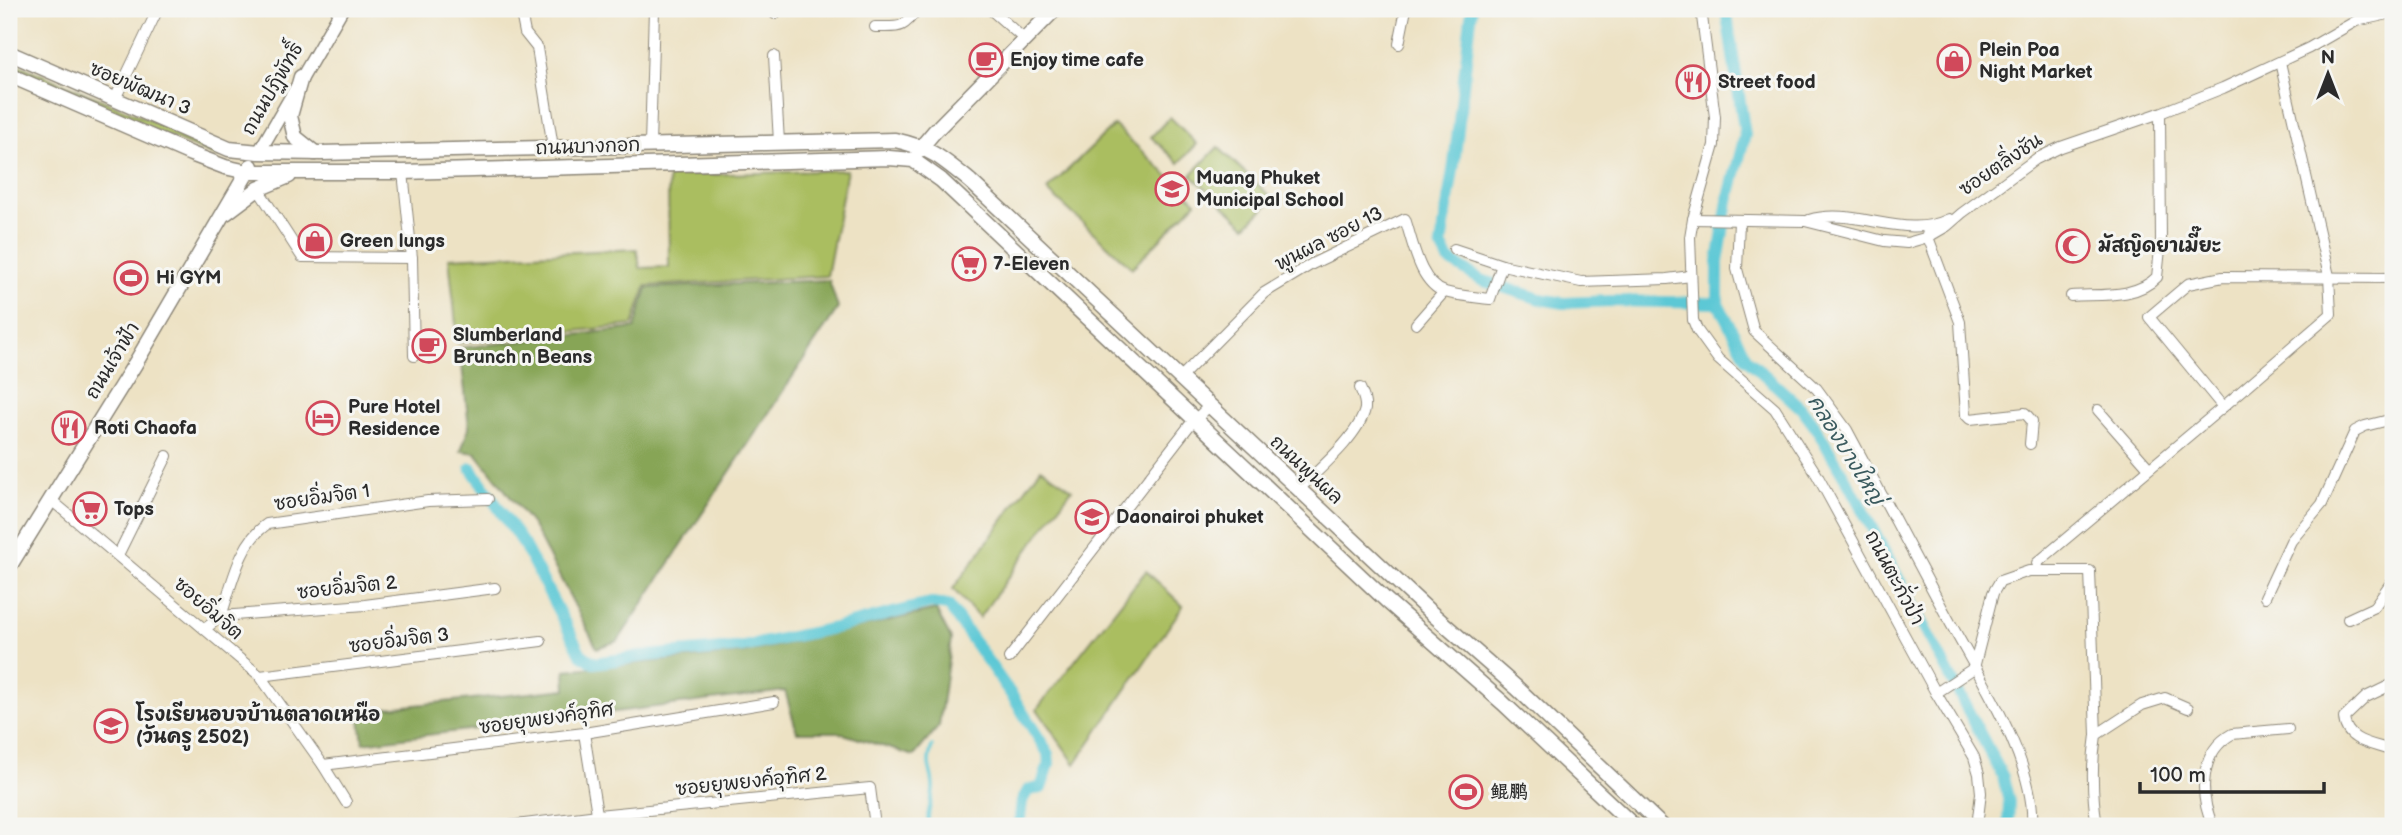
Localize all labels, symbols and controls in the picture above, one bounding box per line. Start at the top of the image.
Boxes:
street label: ถนนปฏิพัทธิ์ [232,35,309,139]
north arrow [2294,38,2364,108]
place label: Plein Poa Night Market [1979,39,2093,84]
cafe icon: Enjoy time cafe [967,41,1005,79]
shop icon: Plein Poa Night Market [1935,42,1973,80]
text: N [2321,47,2335,70]
place label: Enjoy time cafe [1010,49,1144,72]
street label: ซอยพัฒนา 3 [86,57,194,121]
restaurant icon: Street food [1674,63,1712,101]
place label: Street food [1718,71,1816,94]
street label: ซอยตลิ่งชัน [1951,123,2048,201]
street label: ถนนบางกอก [535,134,641,160]
place label: Muang Phuket Municipal School [1196,167,1344,212]
school or university icon: Muang Phuket Municipal School [1153,170,1191,208]
street label: พูนผล ซอย 13 [1271,202,1388,278]
shop icon: Green lungs [296,222,334,260]
place label: มัสญิดยาเมี๊ยะ [2098,225,2221,258]
mosque icon: มัสญิดยาเมี๊ยะ [2054,227,2092,265]
place label: Green lungs [340,230,445,253]
supermarket icon: 7-Eleven [950,245,988,283]
place label: 7-Eleven [993,253,1070,276]
sports icon: Hi GYM [112,259,150,297]
place label: Hi GYM [156,267,221,290]
street label: ถนนเจ้าฟ้า [79,317,145,404]
place label: Slumberland Brunch n Beans [453,324,592,369]
cafe icon: Slumberland Brunch n Beans [410,327,448,365]
water label: คลองบางใหญ่ [1802,389,1894,513]
place label: Pure Hotel Residence [348,396,440,441]
hotel icon: Pure Hotel Residence [304,399,342,437]
restaurant icon: Roti Chaofa [50,409,88,447]
place label: Roti Chaofa [94,417,197,440]
street label: ถนนพูนผล [1264,431,1347,511]
street label: ซอยอิ่มจิต 1 [272,474,371,516]
supermarket icon: Tops [71,490,109,528]
place label: Tops [114,498,154,521]
school or university icon: Daonairoi phuket [1073,498,1111,536]
place label: Daonairoi phuket [1116,506,1264,529]
street label: ถนนตะกั่วป่า [1860,524,1934,629]
street label: ซอยอิ่มจิต 2 [295,565,399,605]
street label: ซอยอิ่มจิต [169,568,251,645]
street label: ซอยอิ่มจิต 3 [347,617,450,659]
street label: ซอยยุพยงค์อุทิศ [477,696,617,742]
place label: โรงเรียนอบจบ้านตลาดเหนือ (วันครู 2502) [135,701,380,751]
school or university icon: โรงเรียนอบจบ้านตลาดเหนือ (วันครู 2502) [92,707,130,745]
scale bar [2140,751,2323,795]
street label: ซอยยุพยงค์อุทิศ 2 [674,761,828,803]
text: 100 m [2150,763,2206,788]
sports icon: 鲲鹏 [1447,773,1485,811]
place label: 鲲鹏 [1490,781,1528,804]

